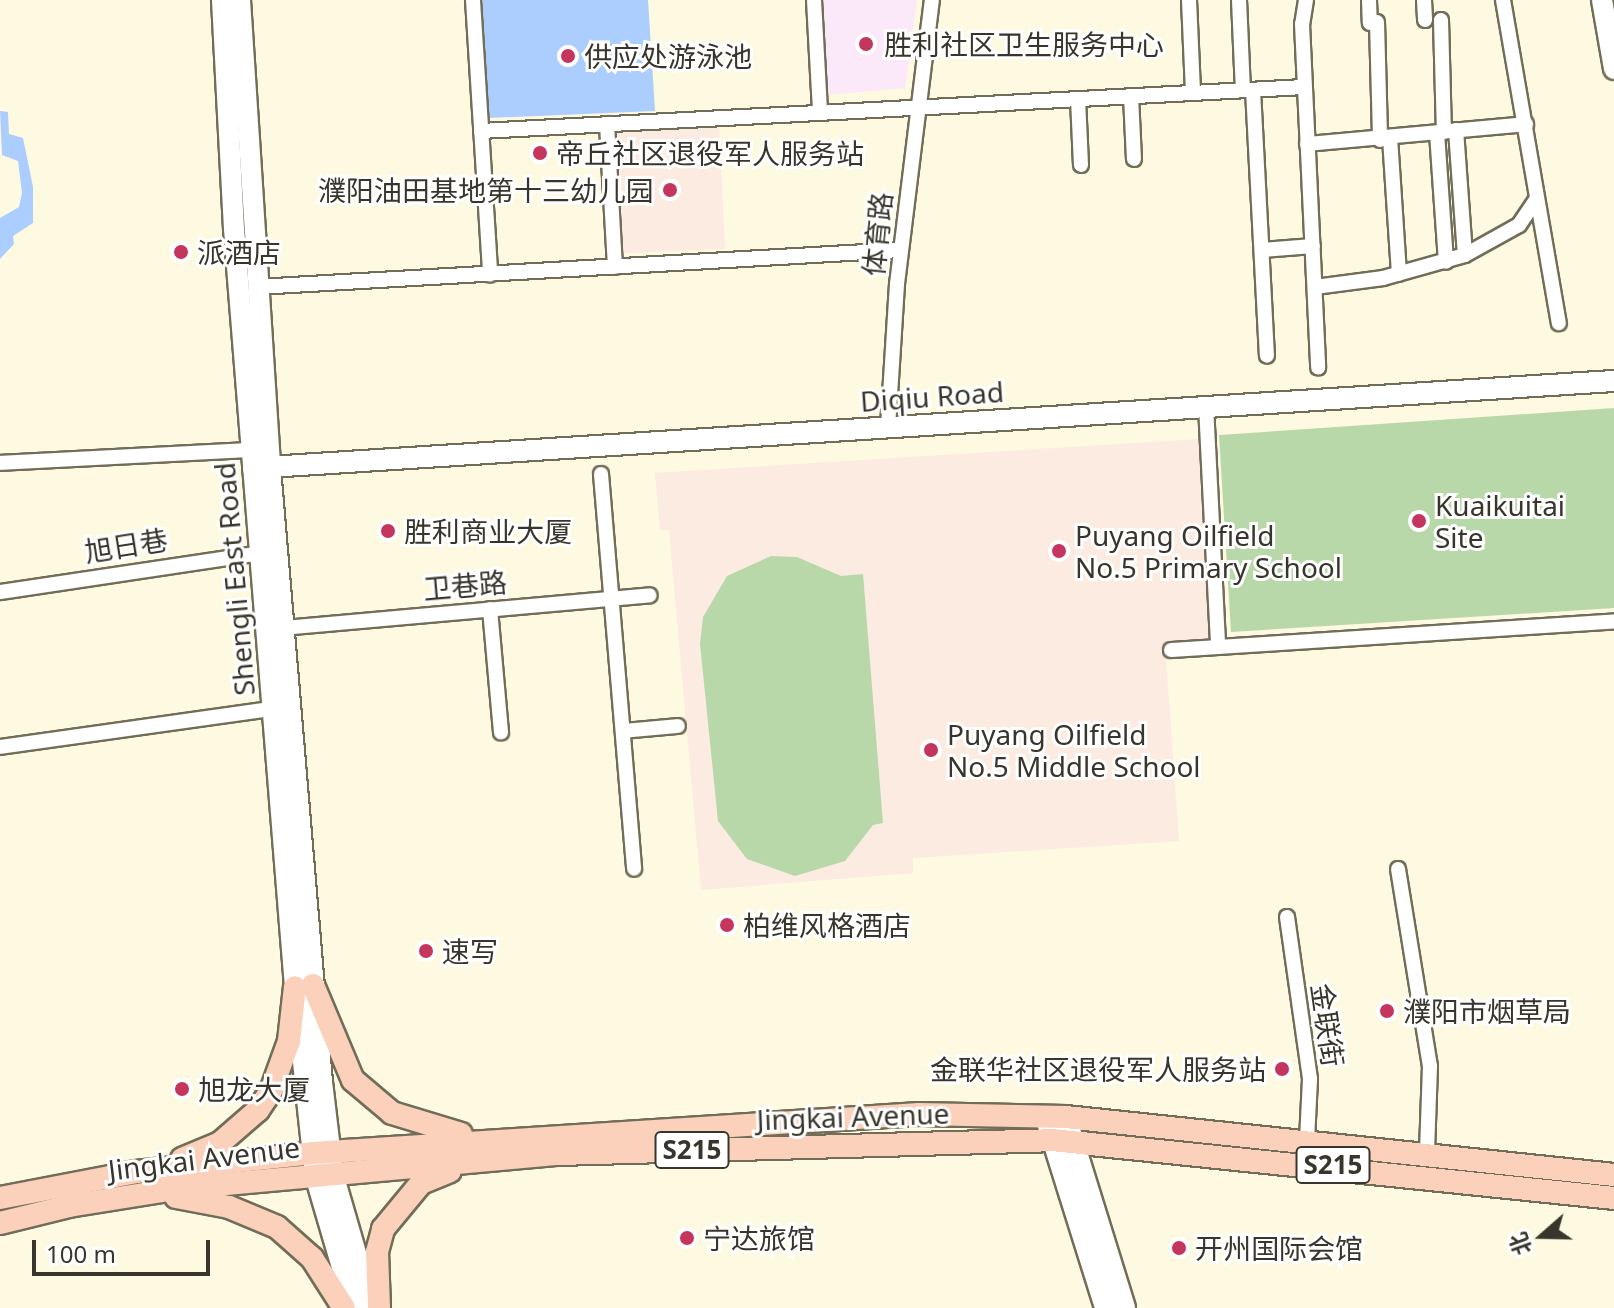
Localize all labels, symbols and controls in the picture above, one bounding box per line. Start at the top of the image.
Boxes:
place label: 胜利社区卫生服务中心 [884,27,1164,61]
marker: 胜利社区卫生服务中心 [855,33,877,55]
place label: 供应处游泳池 [584,39,752,73]
marker: 供应处游泳池 [559,47,577,65]
place label: 帝丘社区退役军人服务站 [556,136,864,170]
marker: 帝丘社区退役军人服务站 [531,144,549,162]
place label: 濮阳油田基地第十三幼儿园 [318,173,654,207]
marker: 濮阳油田基地第十三幼儿园 [661,181,679,199]
street label: 体育路 [856,190,898,278]
place label: 派酒店 [197,235,281,269]
marker: 派酒店 [172,243,190,261]
street label: Diqiu Road [859,374,1005,418]
street label: Shengli East Road [207,461,261,697]
place label: Kuaikuitai Site [1435,488,1565,554]
marker: Kuaikuitai Site [1410,512,1428,530]
place label: 胜利商业大厦 [404,514,572,548]
place label: Puyang Oilfield No.5 Primary School [1075,518,1342,584]
street label: 旭日巷 [82,522,170,568]
marker: 胜利商业大厦 [379,522,397,540]
marker: Puyang Oilfield No.5 Primary School [1050,542,1068,560]
street label: 卫巷路 [422,565,508,605]
place label: Puyang Oilfield No.5 Middle School [947,717,1201,783]
marker: Puyang Oilfield No.5 Middle School [922,741,940,759]
place label: 柏维风格酒店 [743,908,911,942]
marker: 柏维风格酒店 [718,916,736,934]
place label: 速写 [442,934,498,968]
marker: 速写 [417,942,435,960]
street label: 金联街 [1306,981,1350,1069]
place label: 濮阳市烟草局 [1403,994,1571,1028]
marker: 濮阳市烟草局 [1378,1002,1396,1020]
place label: 金联华社区退役军人服务站 [930,1052,1266,1086]
marker: 金联华社区退役军人服务站 [1273,1060,1291,1078]
place label: 旭龙大厦 [198,1072,310,1106]
marker: 旭龙大厦 [173,1080,191,1098]
street label: Jingkai Avenue [756,1096,950,1136]
road number: S215 [654,1128,730,1172]
street label: Jingkai Avenue [106,1130,302,1186]
road number: S215 [1295,1143,1371,1187]
north arrow [1502,1196,1582,1276]
place label: 宁达旅馆 [703,1221,815,1255]
scale bar [36,1224,214,1274]
marker: 宁达旅馆 [678,1229,696,1247]
text: 北 [1502,1229,1537,1260]
place label: 开州国际会馆 [1195,1231,1363,1265]
text: 100 m [46,1237,116,1270]
marker: 开州国际会馆 [1170,1239,1188,1257]

